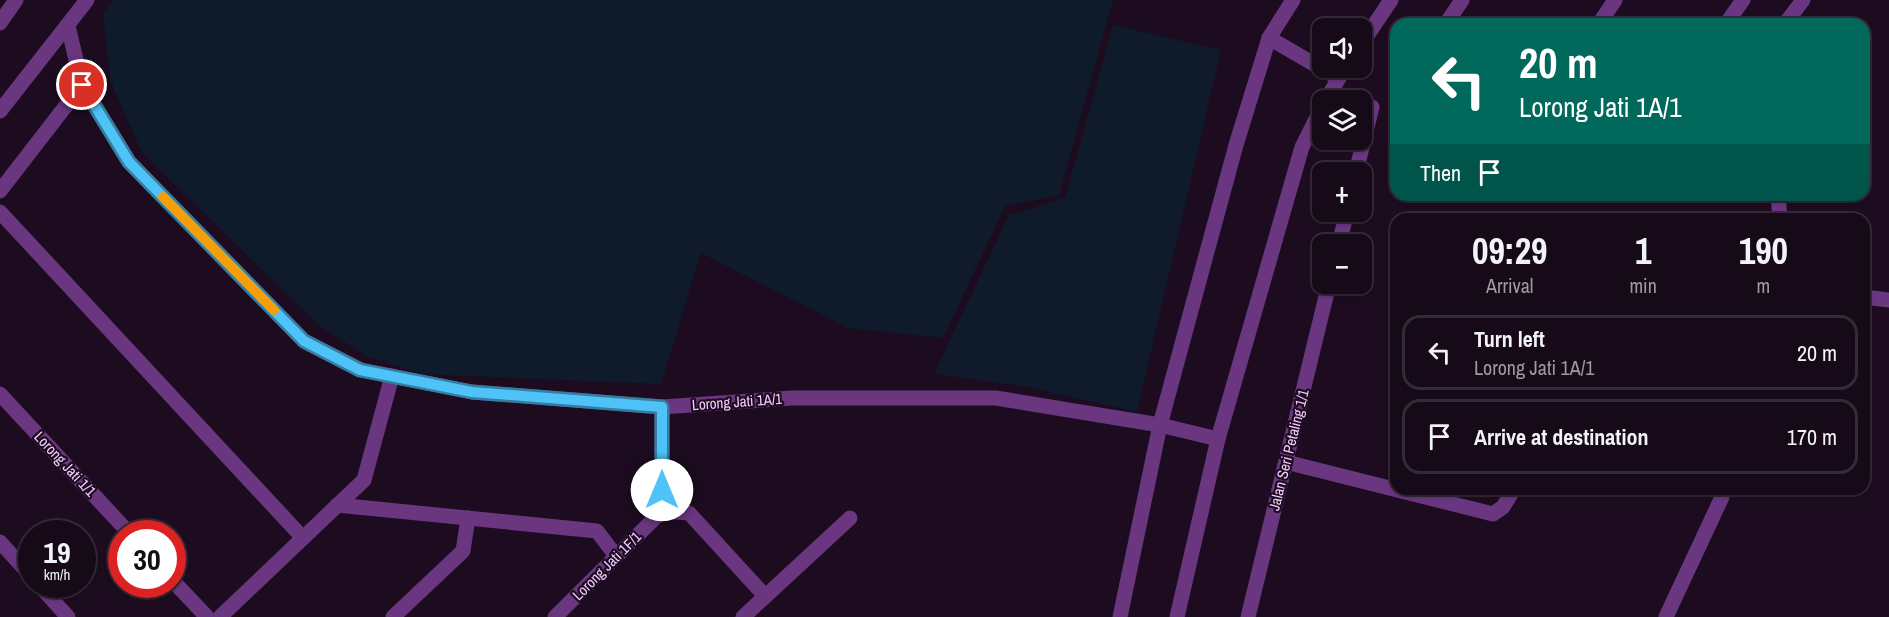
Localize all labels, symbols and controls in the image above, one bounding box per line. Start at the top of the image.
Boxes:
map controls [1312,18,1372,294]
button: sound [1312,18,1372,78]
text: 20 m [1519,35,1598,91]
icon: left [1420,42,1498,120]
pin [56,59,107,110]
icon: arrive [65,68,98,101]
text: Lorong Jati 1A/1 [1519,89,1682,125]
button: layers [1312,90,1372,150]
icon: arrive [1473,156,1506,189]
text: Then [1420,158,1461,188]
button: + [1312,162,1372,222]
text: 09:29 [1472,227,1547,275]
text: 1 [1635,227,1651,275]
text: 190 [1739,227,1788,275]
button: − [1312,234,1372,294]
text: Arrival [1486,272,1533,299]
text: min [1629,272,1657,299]
text: m [1757,272,1770,299]
text: Turn left [1474,324,1545,354]
icon: left [1423,336,1456,369]
text: 20 m [1797,338,1837,368]
text: Lorong Jati 1A/1 [1474,354,1594,381]
street label: Jalan Seri Petaling 1/1 [1263,387,1314,513]
street label: Lorong Jati 1A/1 [691,388,783,415]
icon: arrive [1423,420,1456,453]
text: Arrive at destination [1474,422,1648,452]
text: 170 m [1787,422,1837,452]
street label: Lorong Jati 1/1 [30,426,101,501]
position arrow [630,458,694,522]
speed limit sign: 30 [108,520,186,598]
street label: Lorong Jati 1F/1 [568,526,646,605]
text: 19 [43,532,71,572]
text: km/h [44,564,70,585]

